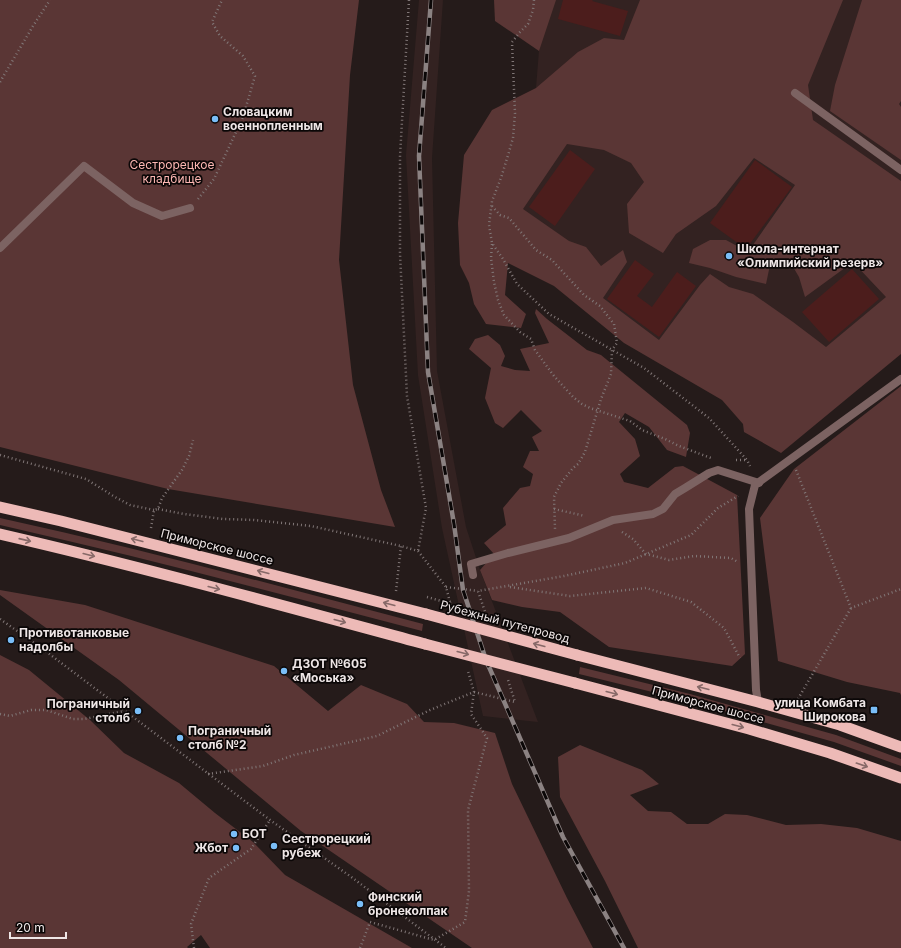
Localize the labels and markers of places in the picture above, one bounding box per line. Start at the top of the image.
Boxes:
place label: Словацким военнопленным [223,104,323,133]
marker: Словацким военнопленным [210,114,220,124]
place label: Школа-интернат «Олимпийский резерв» [737,241,883,270]
marker: Школа-интернат «Олимпийский резерв» [724,251,734,261]
place label: Противотанковые надолбы [19,625,129,654]
marker: Противотанковые надолбы [6,635,16,645]
place label: ДЗОТ №605 «Моська» [292,656,367,685]
marker: ДЗОТ №605 «Моська» [279,666,289,676]
place label: улица Комбата Широкова [774,695,866,724]
place label: Пограничный столб [47,696,130,725]
marker: улица Комбата Широкова [869,705,879,715]
marker: Пограничный столб [133,706,143,716]
place label: Пограничный столб №2 [188,723,271,752]
marker: Пограничный столб №2 [175,733,185,743]
place label: БОТ [242,826,267,841]
marker: БОТ [229,829,239,839]
place label: Сестрорецкий рубеж [282,831,371,860]
place label: Жбот [195,840,228,855]
marker: Сестрорецкий рубеж [269,841,279,851]
marker: Жбот [231,843,241,853]
place label: Финский бронеколпак [368,889,448,918]
marker: Финский бронеколпак [355,899,365,909]

